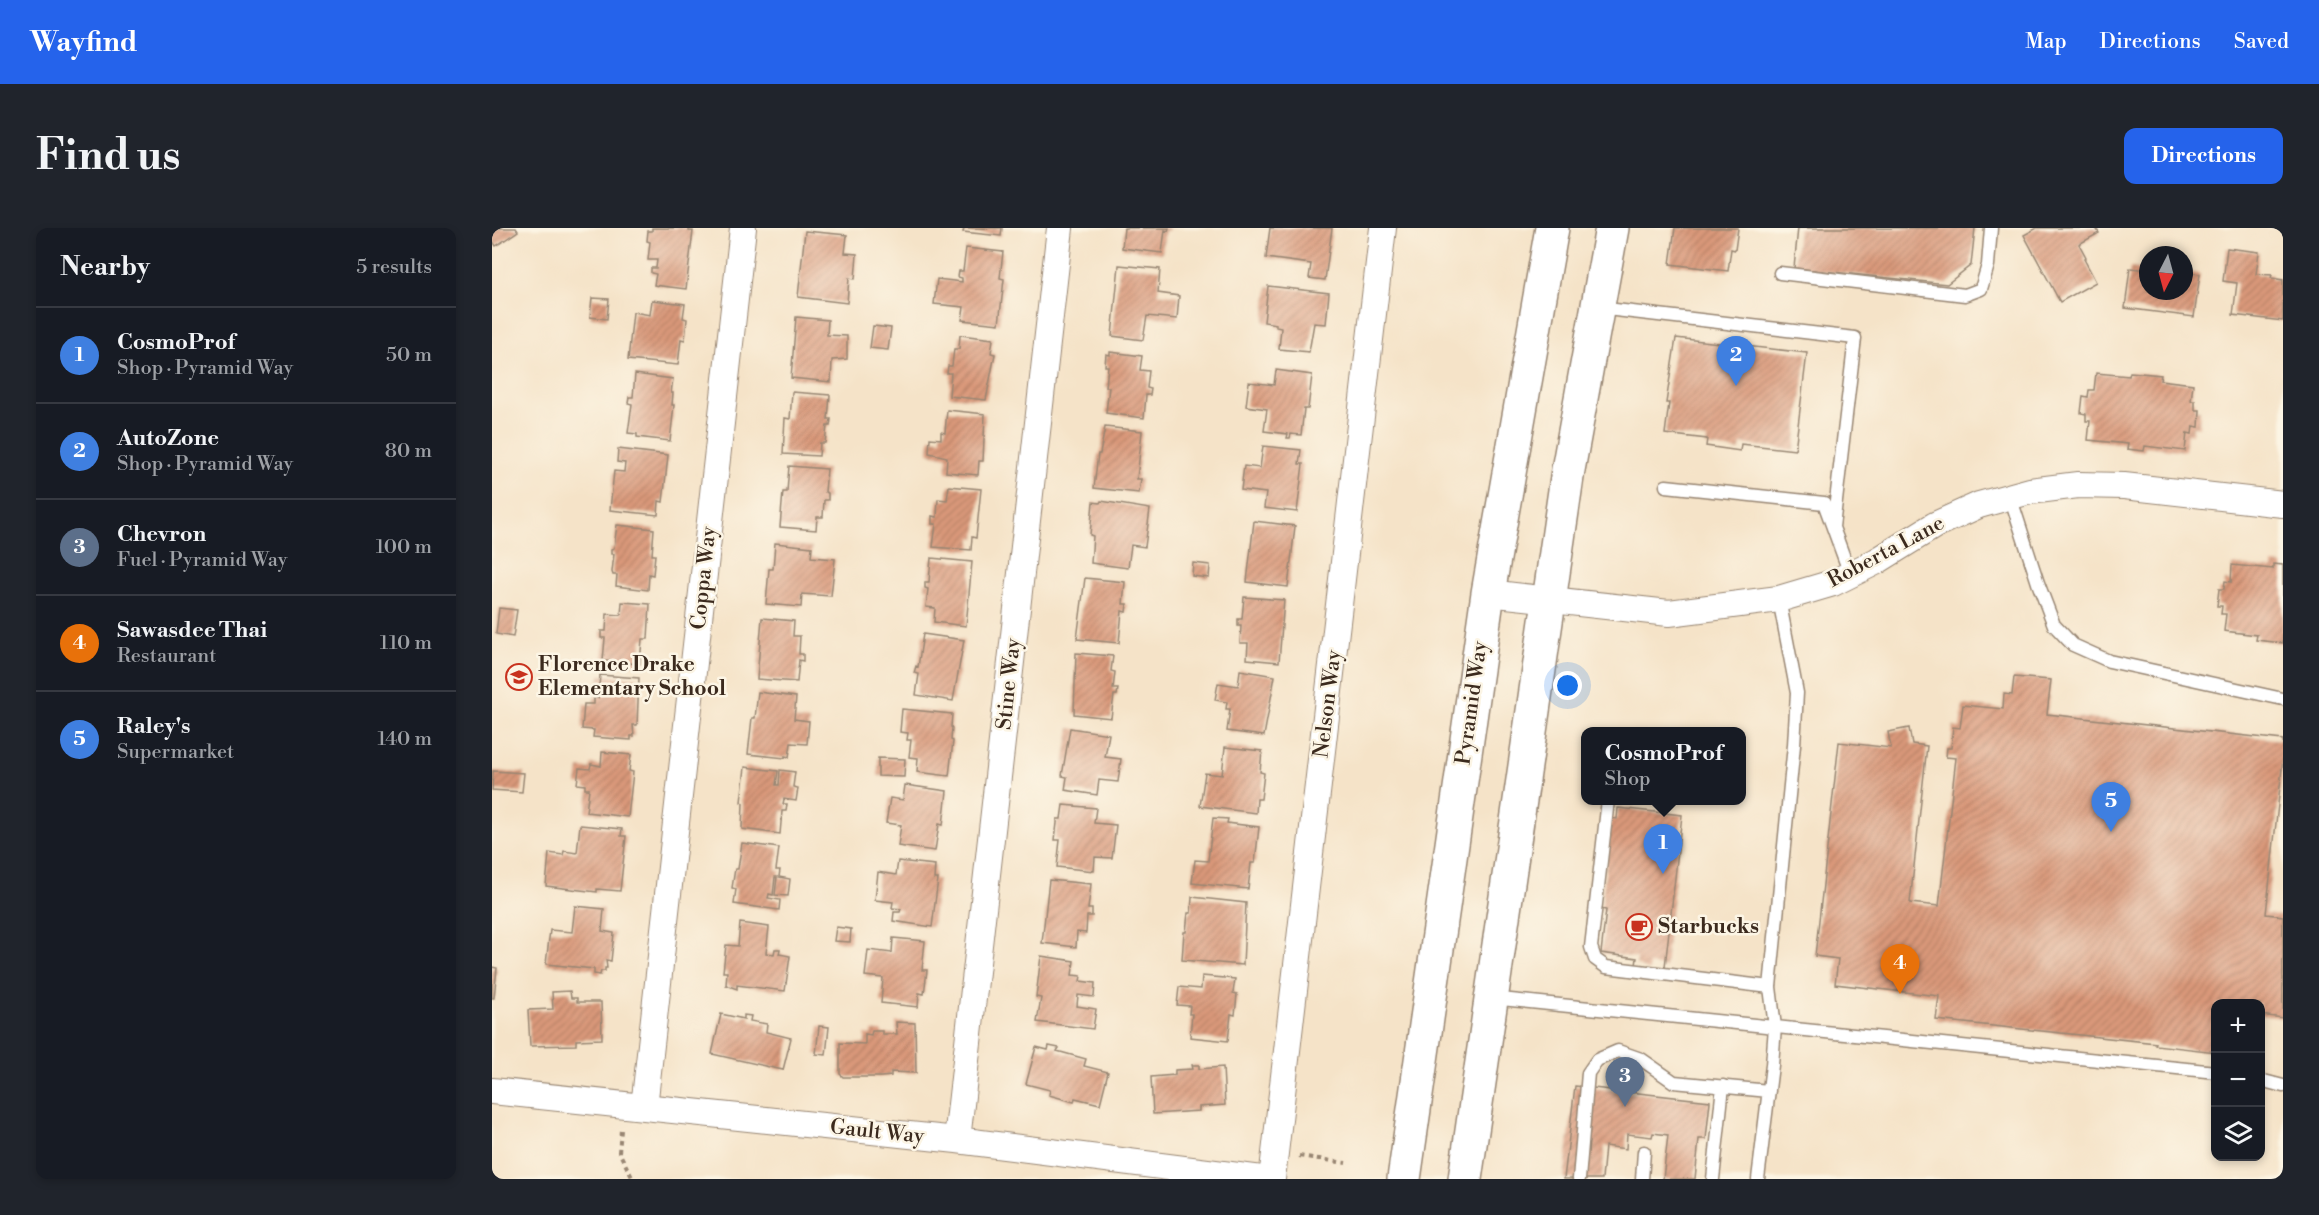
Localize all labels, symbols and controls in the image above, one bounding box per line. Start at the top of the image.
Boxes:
text: Wayfind [30,25,138,60]
text: Map [2025,29,2067,55]
text: Directions [2100,29,2201,55]
text: Saved [2234,29,2289,55]
button: Directions [2124,128,2283,184]
text: Find us [36,130,180,183]
north arrow [2139,246,2193,300]
text: Nearby [60,251,150,283]
text: 5 results [356,255,432,280]
text: CosmoProf [117,329,235,356]
pin: 2 [1716,336,1756,386]
text: 1 [75,343,84,368]
text: 50 m [386,343,432,368]
text: Shop · Pyramid Way [117,356,293,381]
text: AutoZone [117,425,219,452]
text: 2 [73,439,86,464]
text: 80 m [385,439,432,464]
text: Shop · Pyramid Way [117,452,293,477]
street label: Roberta Lane [1823,510,1949,594]
text: Chevron [117,521,206,548]
street label: Coppa Way [686,524,722,631]
text: 3 [73,535,86,560]
text: 100 m [376,535,432,560]
text: Fuel · Pyramid Way [117,548,288,573]
text: Sawasdee Thai [117,617,267,644]
text: 4 [73,631,86,656]
text: 110 m [380,631,432,656]
street label: Stine Way [991,636,1027,731]
street label: Pyramid Way [1450,639,1494,766]
text: Restaurant [117,644,216,669]
street label: Nelson Way [1308,648,1348,759]
place label: Florence Drake Elementary School [538,652,726,702]
school or university icon: Florence Drake Elementary School [504,662,534,692]
your location [1553,671,1582,700]
text: Raley's [117,713,191,740]
text: 5 [73,727,86,752]
text: 140 m [377,727,432,752]
popup [1581,727,1746,805]
text: Supermarket [117,740,234,765]
text: CosmoProf [1604,740,1723,767]
text: Shop [1604,767,1651,792]
pin: 5 [2092,782,2130,832]
pin: 1 [1644,824,1682,874]
cafe icon: Starbucks [1624,912,1654,942]
place label: Starbucks [1658,914,1759,940]
pin: 4 [1880,944,1920,994]
map controls [2211,999,2265,1161]
button: + [2211,999,2265,1053]
button: − [2211,1053,2265,1107]
pin: 3 [1606,1058,1644,1107]
button: layers [2211,1107,2265,1161]
street label: Gault Way [829,1114,926,1150]

